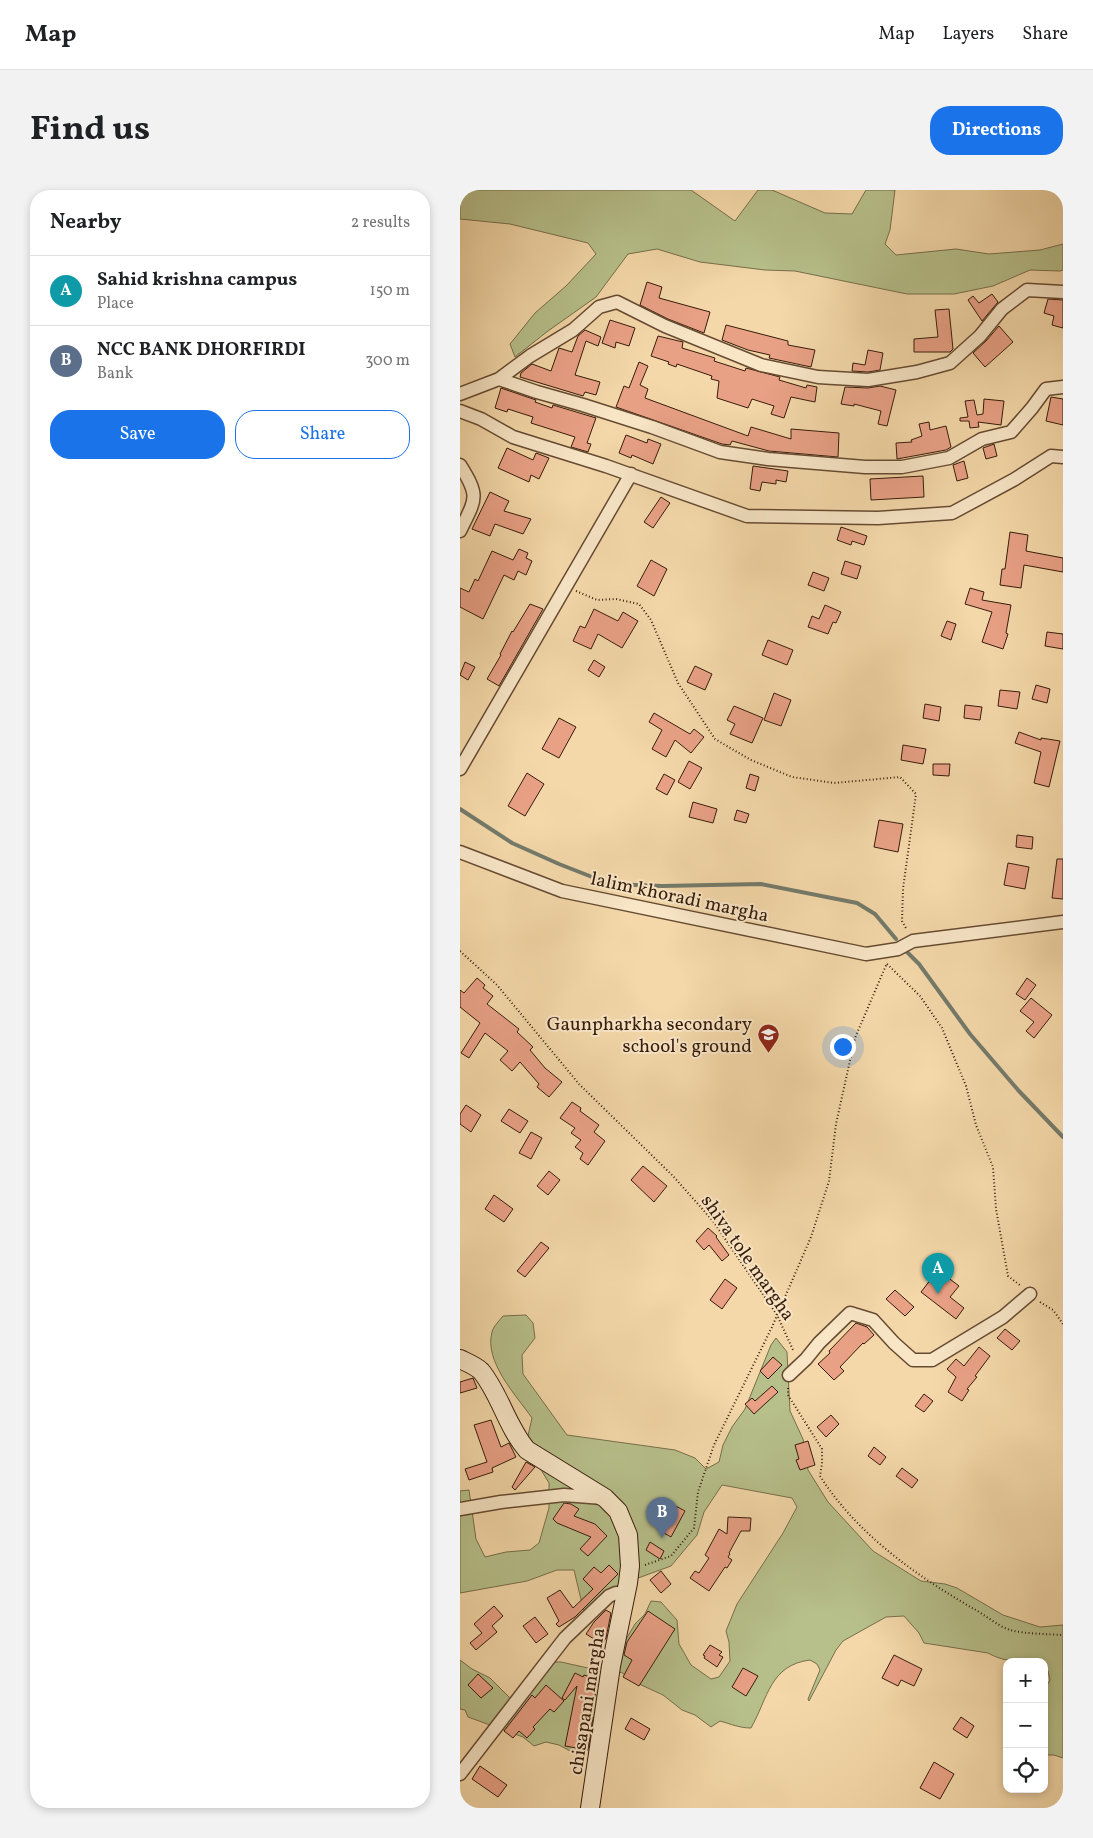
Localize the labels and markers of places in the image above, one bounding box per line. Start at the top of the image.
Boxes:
place label: Gaunpharkha secondary school's ground [547,1012,752,1060]
school or university icon: Gaunpharkha secondary school's ground [756,1022,780,1053]
pin: A [922,1253,954,1294]
pin: B [646,1497,678,1538]

